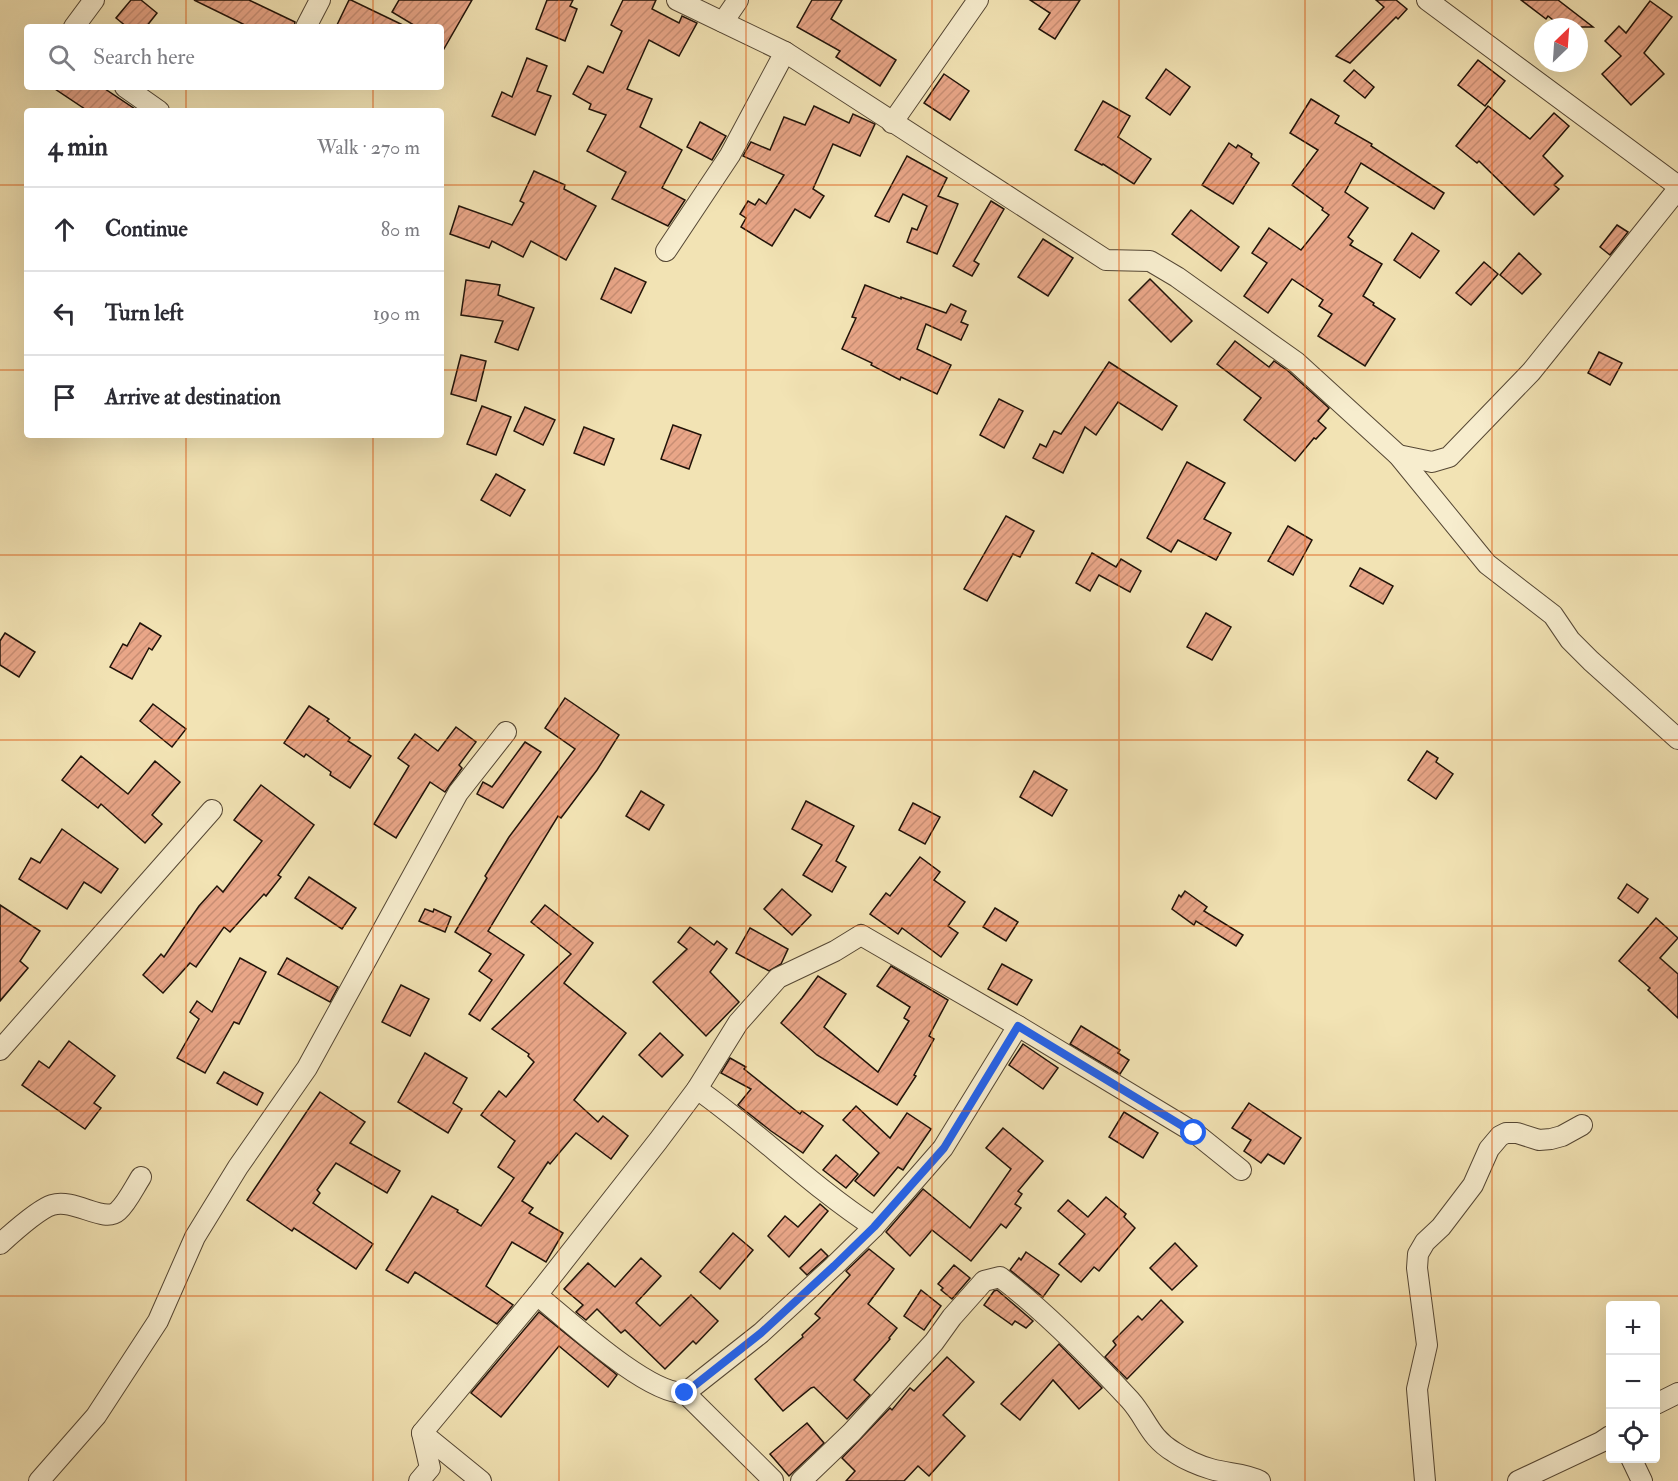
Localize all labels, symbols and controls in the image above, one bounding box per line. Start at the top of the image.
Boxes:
north arrow [1534,18,1588,72]
search box [24,24,444,90]
icon: search [45,41,78,74]
text: Search here [93,43,195,71]
text: 4 min [48,131,108,163]
text: Walk · 270 m [317,135,420,160]
icon: ahead [48,213,81,246]
text: Continue [105,215,188,243]
text: 80 m [381,217,420,242]
icon: left [48,297,81,330]
text: Turn left [105,299,184,327]
text: 190 m [373,301,420,326]
icon: arrive [48,381,81,414]
text: Arrive at destination [105,383,281,411]
route start [1180,1119,1206,1145]
map controls [1606,1301,1660,1463]
button: + [1606,1301,1660,1355]
button: − [1606,1355,1660,1409]
route end [671,1379,697,1405]
button: locate [1606,1409,1660,1463]

